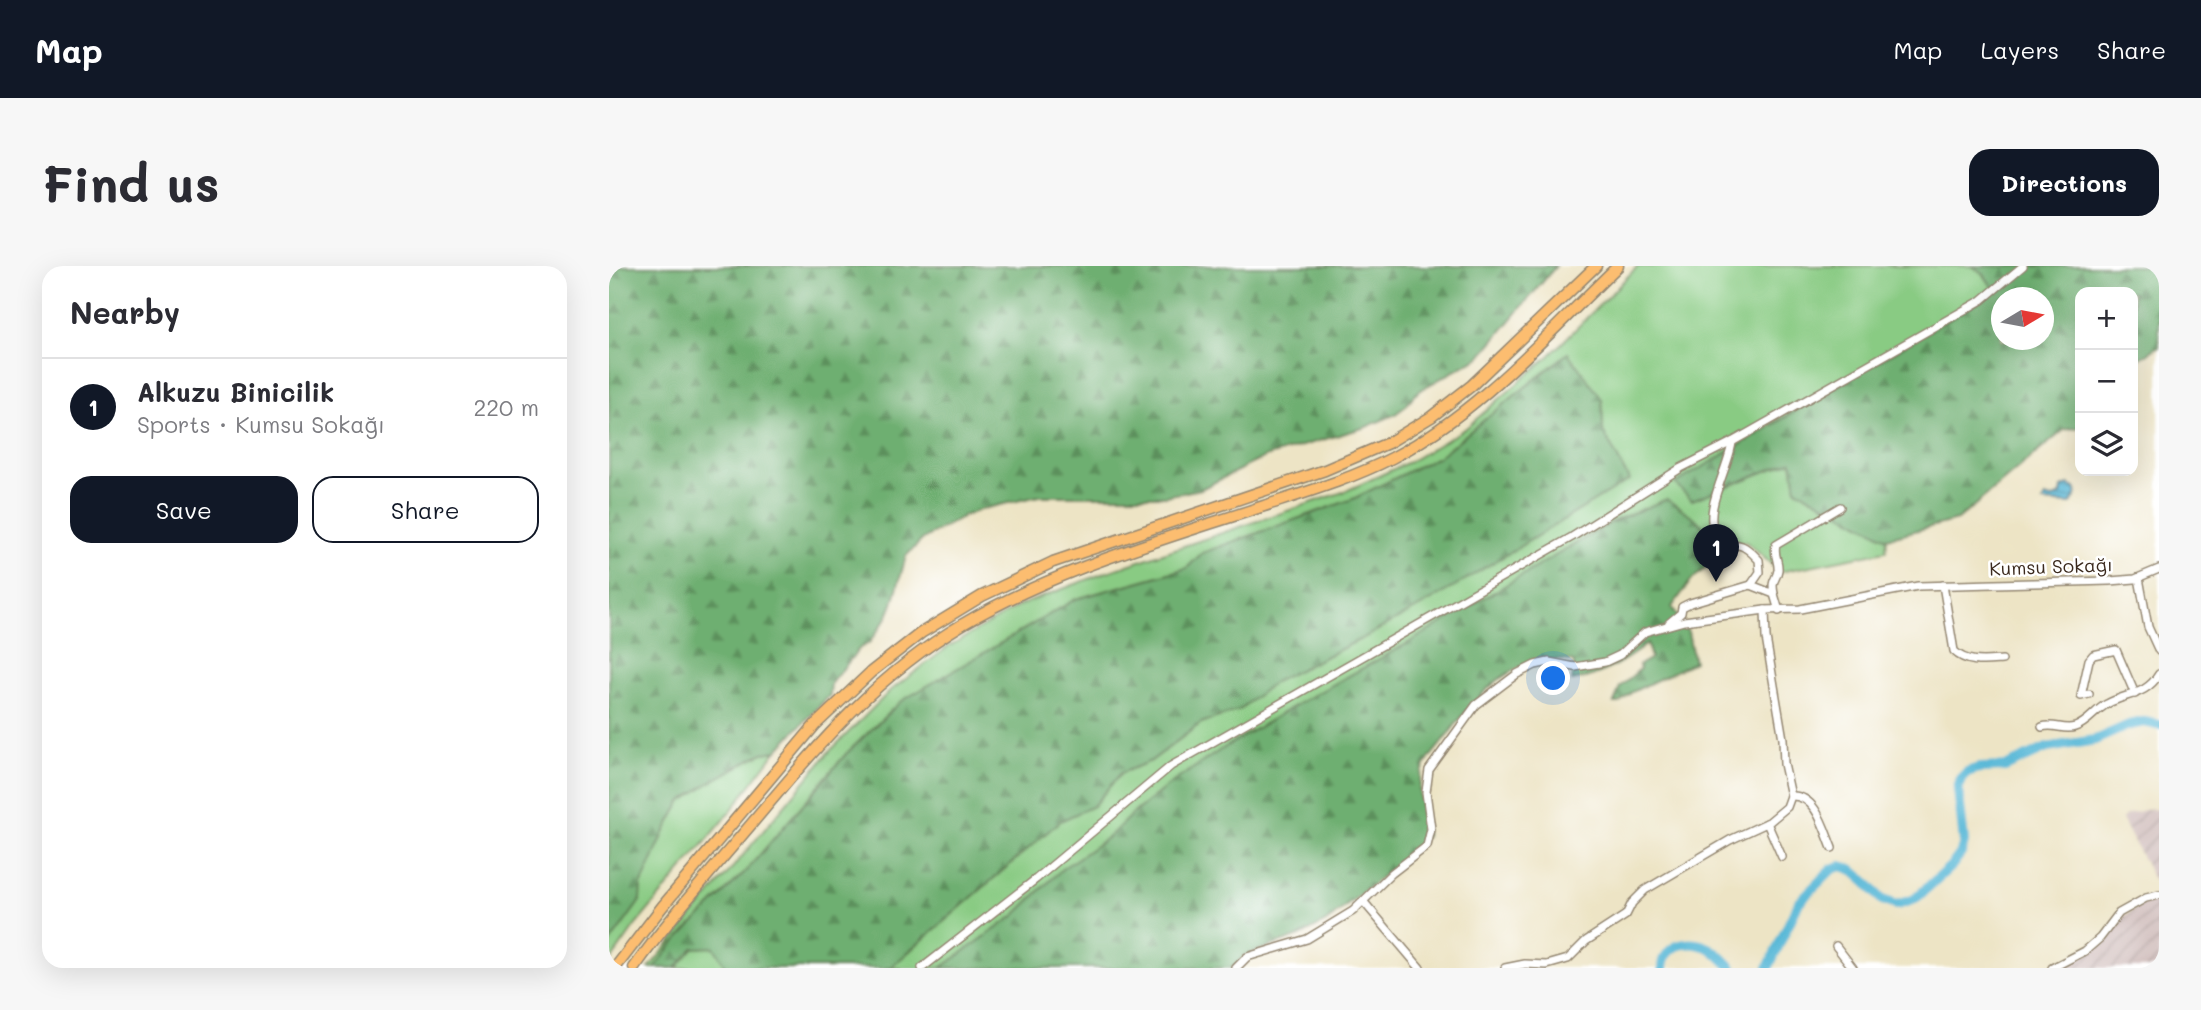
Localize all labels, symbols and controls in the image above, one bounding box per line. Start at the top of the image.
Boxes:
text: Map [35,28,103,71]
text: Map [1894,34,1942,65]
text: Layers [1980,34,2059,65]
text: Share [2097,34,2166,65]
button: Directions [1969,149,2159,216]
text: Find us [42,151,220,214]
north arrow [1991,287,2054,350]
map controls [2075,287,2138,476]
button: + [2075,287,2138,350]
text: Nearby [70,292,180,332]
button: − [2075,350,2138,413]
text: Alkuzu Binicilik [137,375,334,409]
text: 1 [88,392,98,422]
text: 220 m [473,392,539,422]
text: Sports · Kumsu Sokağı [137,409,385,439]
button: layers [2075,413,2138,476]
button: Save [70,476,298,543]
button: Share [312,476,539,543]
pin: 1 [1693,524,1739,582]
street label: Kumsu Sokağı [1989,551,2113,581]
your location [1536,661,1570,695]

